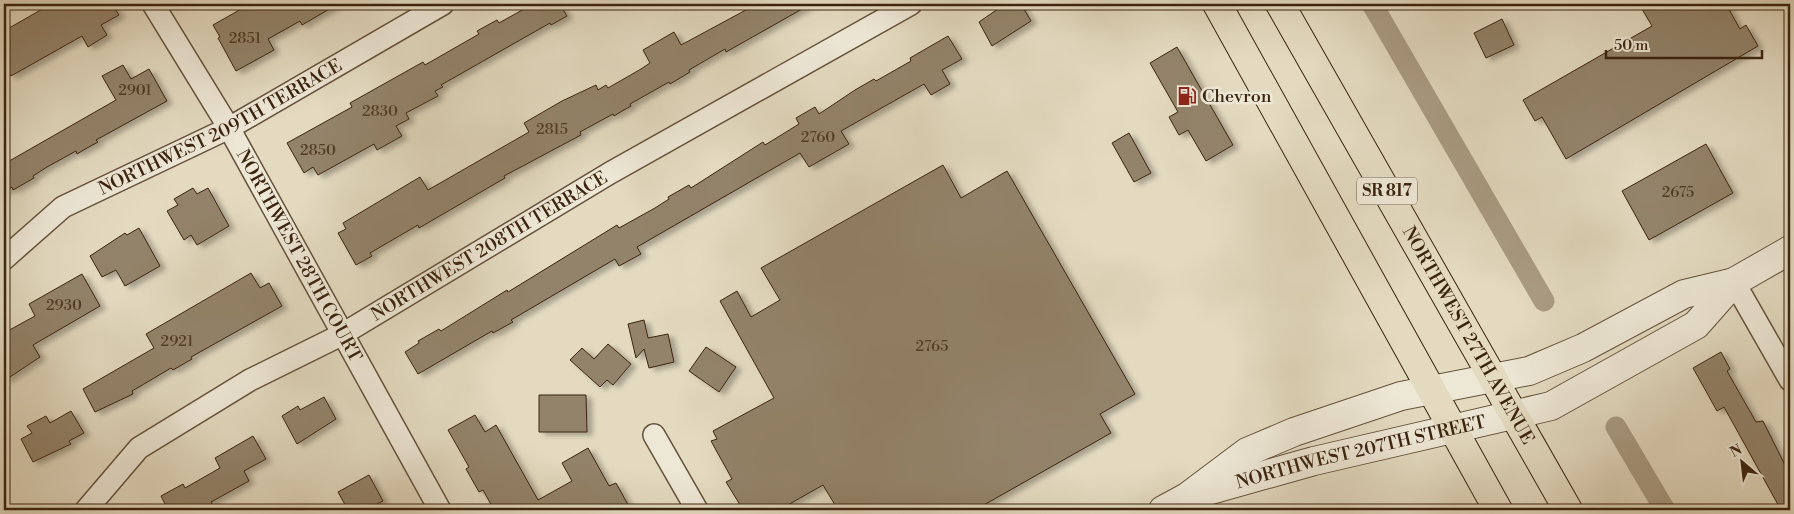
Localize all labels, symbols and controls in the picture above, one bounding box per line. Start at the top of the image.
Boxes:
scale bar [1606,28,1763,60]
house number: 2851 [229,29,262,48]
text: 50 m [1614,36,1648,55]
street label: NORTHWEST 209TH TERRACE [94,54,346,200]
house number: 2901 [118,81,152,100]
fuel station icon: Chevron [1176,85,1198,107]
place label: Chevron [1202,85,1272,108]
house number: 2830 [362,102,398,121]
house number: 2815 [536,120,568,139]
house number: 2760 [801,128,835,147]
house number: 2850 [300,141,336,160]
street label: NORTHWEST 28TH COURT [231,145,367,366]
street label: NORTHWEST 208TH TERRACE [366,166,612,326]
road number: SR 817 [1357,178,1417,205]
house number: 2675 [1662,183,1694,202]
street label: NORTHWEST 27TH AVENUE [1397,222,1540,448]
house number: 2930 [46,296,82,315]
house number: 2921 [161,332,194,351]
house number: 2765 [916,337,948,356]
street label: NORTHWEST 207TH STREET [1233,410,1488,494]
north arrow [1716,436,1766,486]
text: N [1727,441,1745,462]

